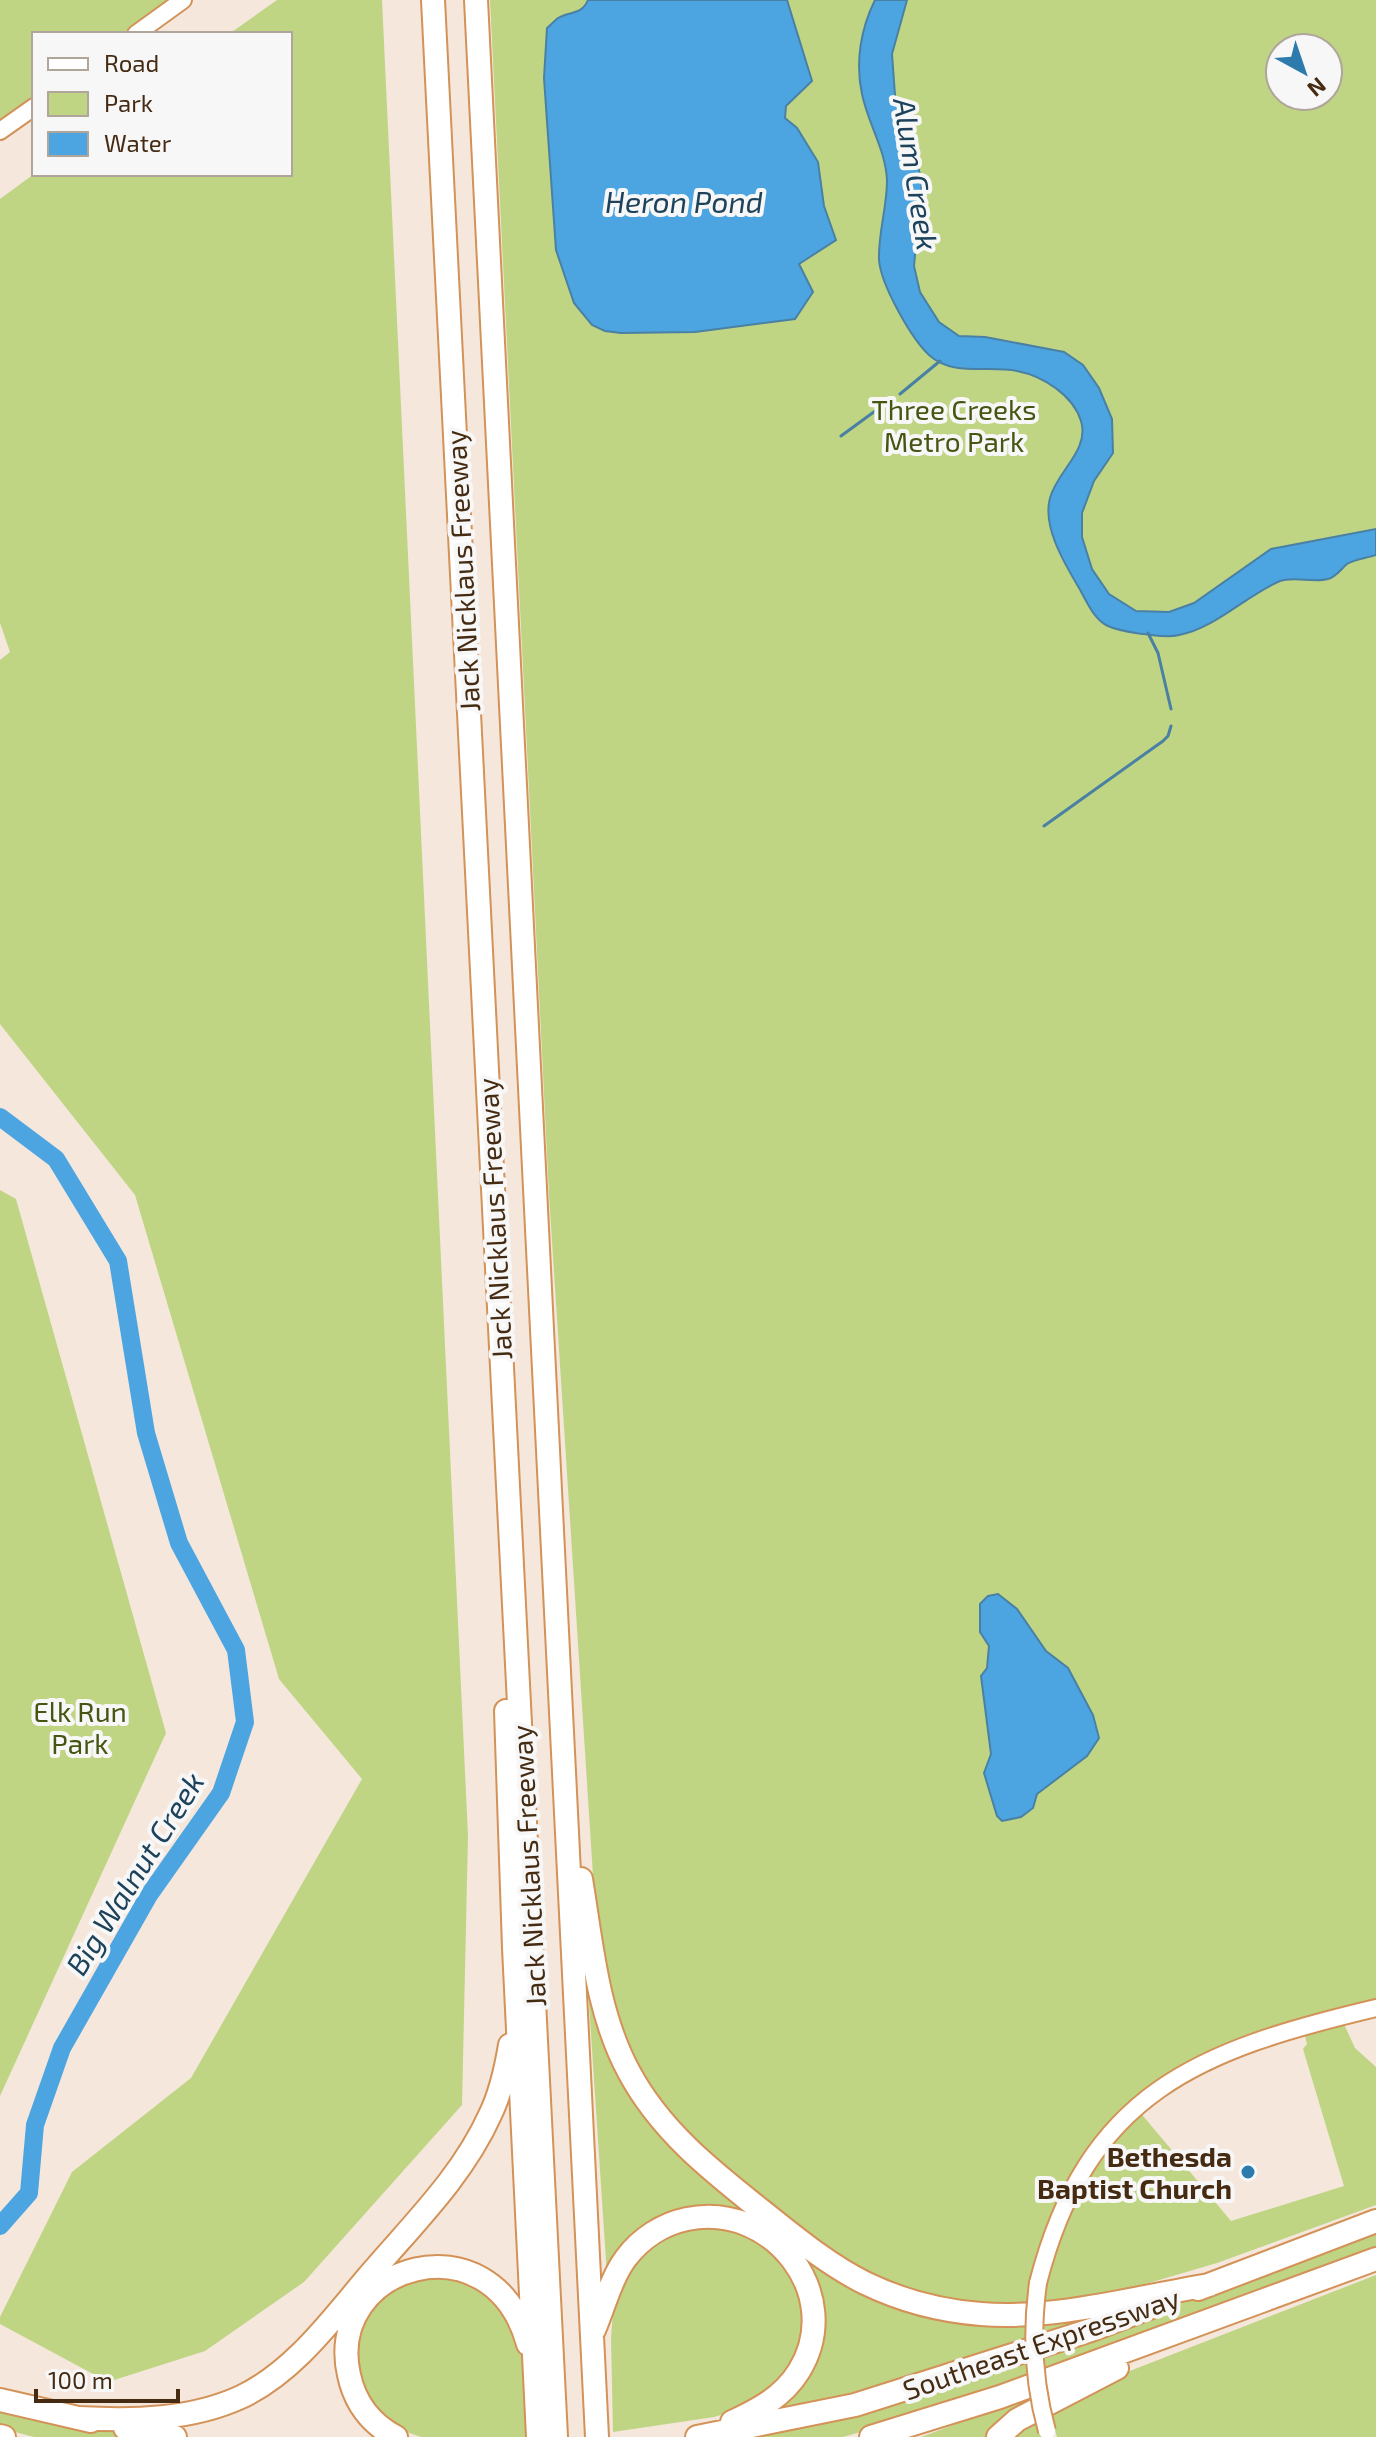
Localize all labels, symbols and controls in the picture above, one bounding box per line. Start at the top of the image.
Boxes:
legend [32,32,292,176]
north arrow [1264,32,1344,112]
text: Road [104,48,159,77]
text: N [1303,73,1332,103]
text: Park [104,88,153,117]
water label: Alum Creek [887,94,947,253]
text: Water [104,128,172,157]
water label: Heron Pond [605,183,763,219]
park label: Three Creeks Metro Park [871,392,1037,458]
street label: Jack Nicklaus Freeway [438,429,486,713]
street label: Jack Nicklaus Freeway [470,1077,518,1361]
park label: Elk Run Park [33,1694,127,1760]
street label: Jack Nicklaus Freeway [504,1724,552,2008]
water label: Big Walnut Creek [57,1765,211,1981]
place label: Bethesda Baptist Church [1037,2139,1232,2205]
marker: Bethesda Baptist Church [1239,2163,1257,2181]
street label: Southeast Expressway [898,2280,1184,2406]
scale bar [36,2353,178,2403]
text: 100 m [48,2365,113,2394]

